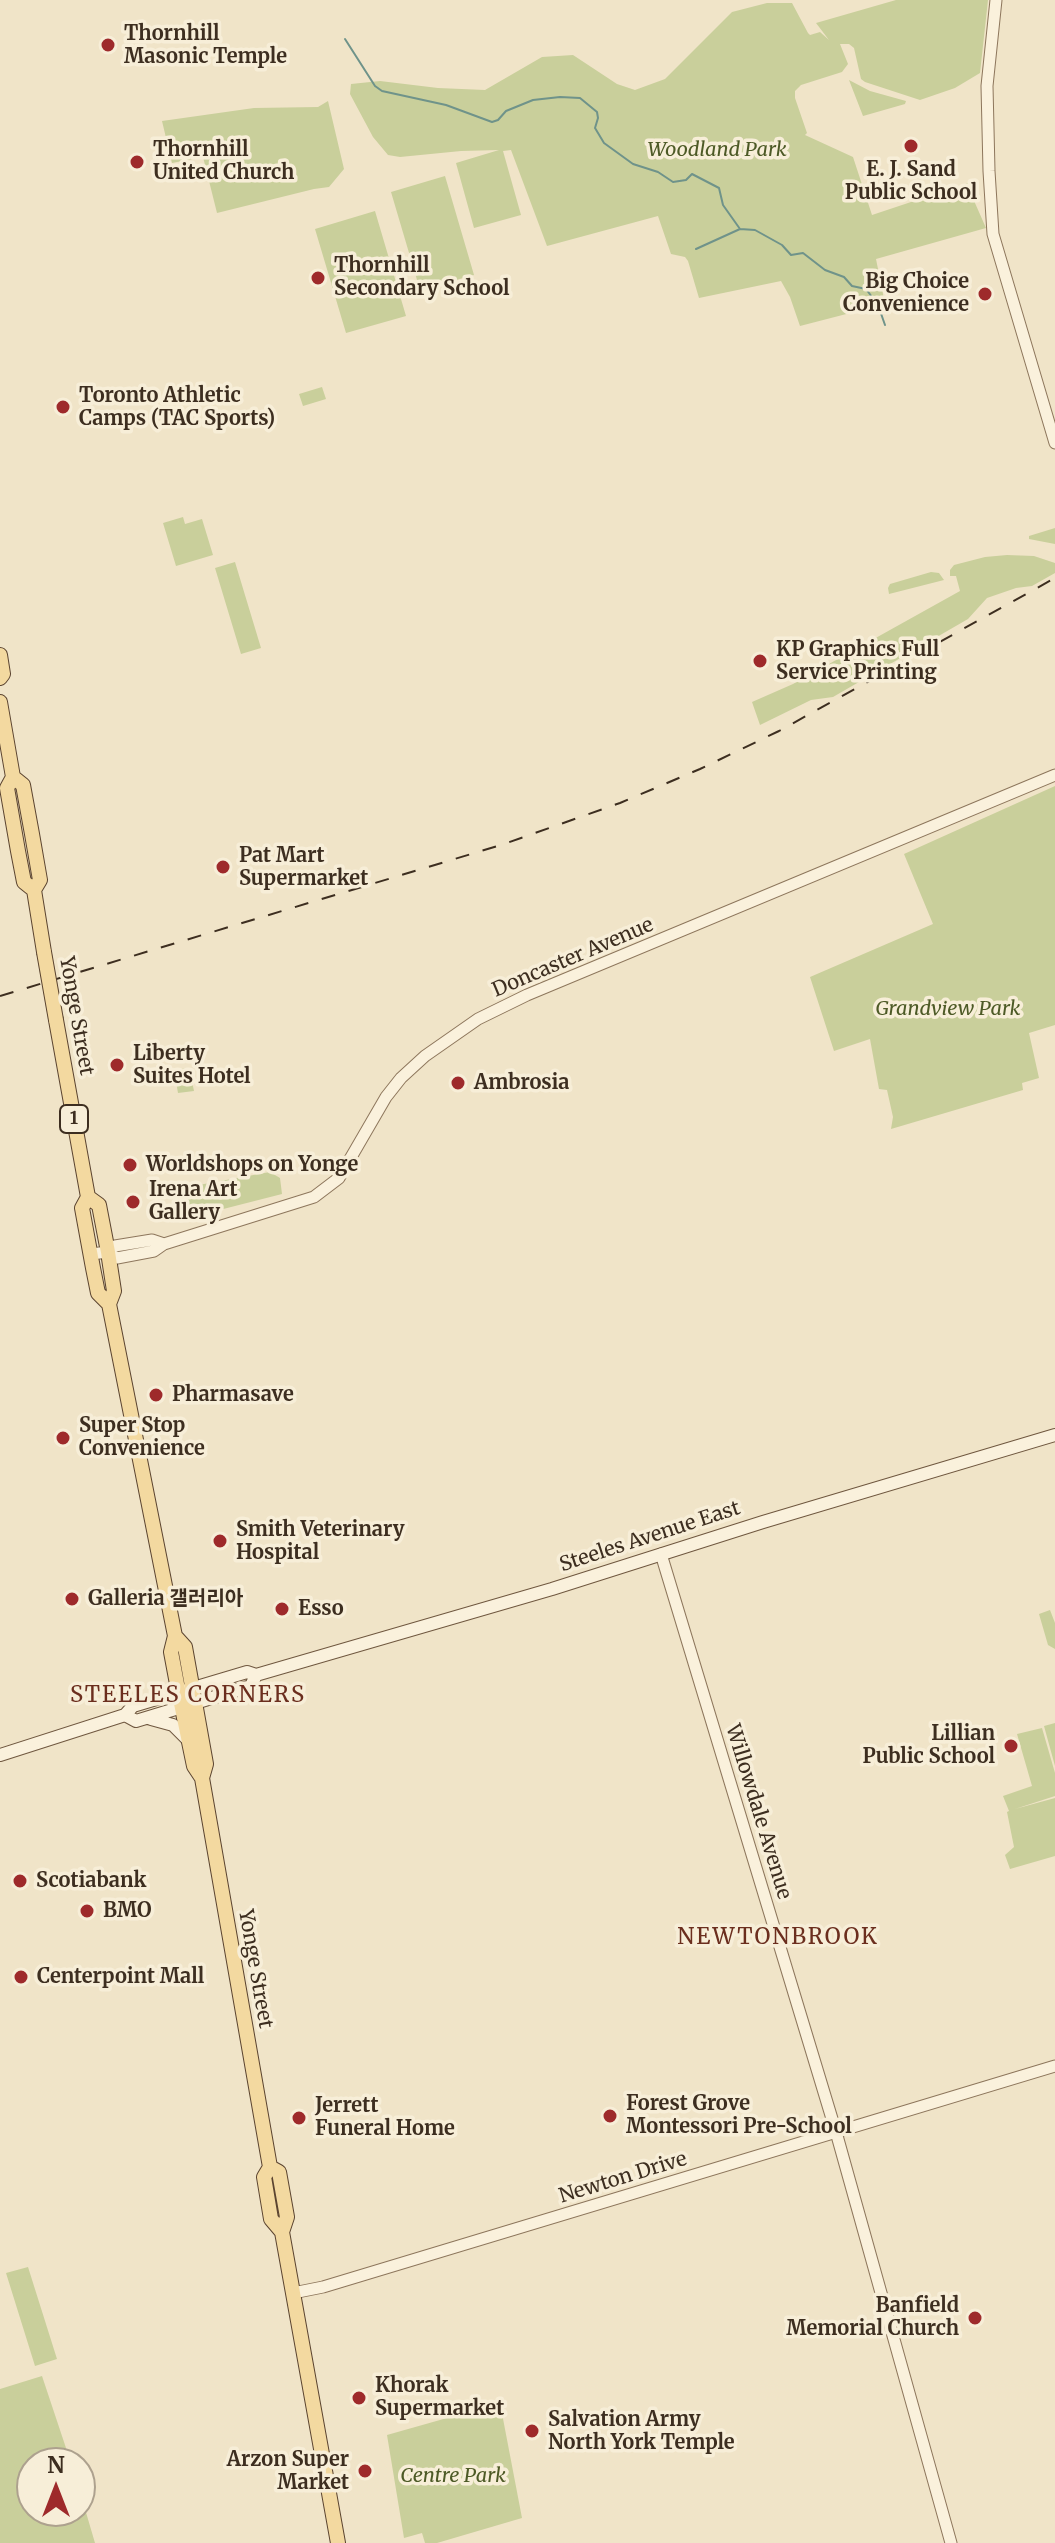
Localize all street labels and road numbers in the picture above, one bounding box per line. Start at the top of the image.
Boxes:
street label: Doncaster Avenue [489,913,657,1003]
street label: Yonge Street [54,955,98,1077]
road number: 1 [60,1105,88,1133]
street label: Steeles Avenue East [557,1496,743,1578]
street label: Willowdale Avenue [720,1722,796,1902]
street label: Yonge Street [233,1908,277,2030]
street label: Newton Drive [556,2147,690,2209]

